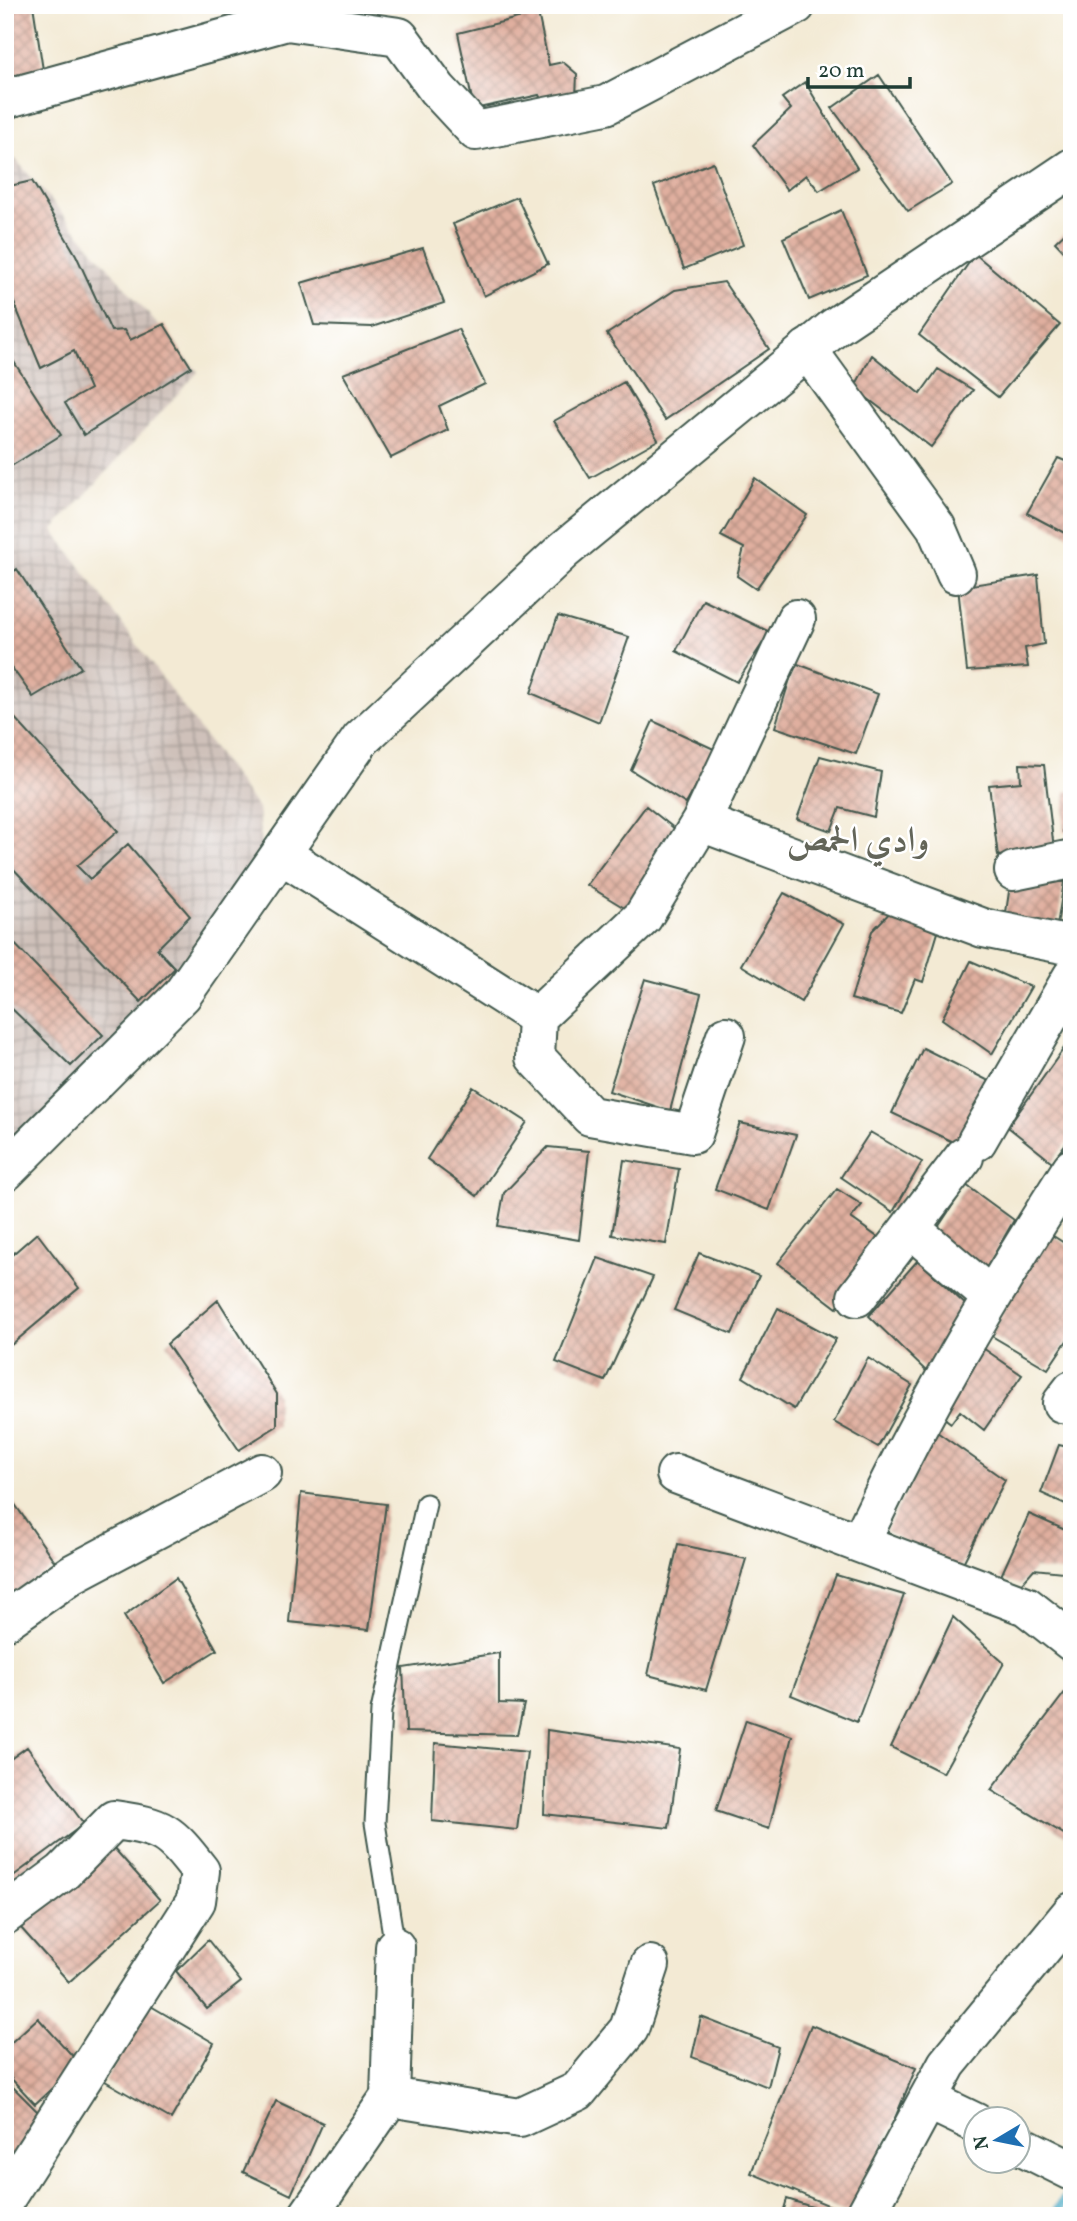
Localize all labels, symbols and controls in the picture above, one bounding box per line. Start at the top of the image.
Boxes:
scale bar [808,46,909,90]
text: 20 m [818,57,864,86]
district label: وادي الحمص [787,818,929,868]
north arrow [962,2106,1032,2176]
text: N [968,2133,996,2152]

